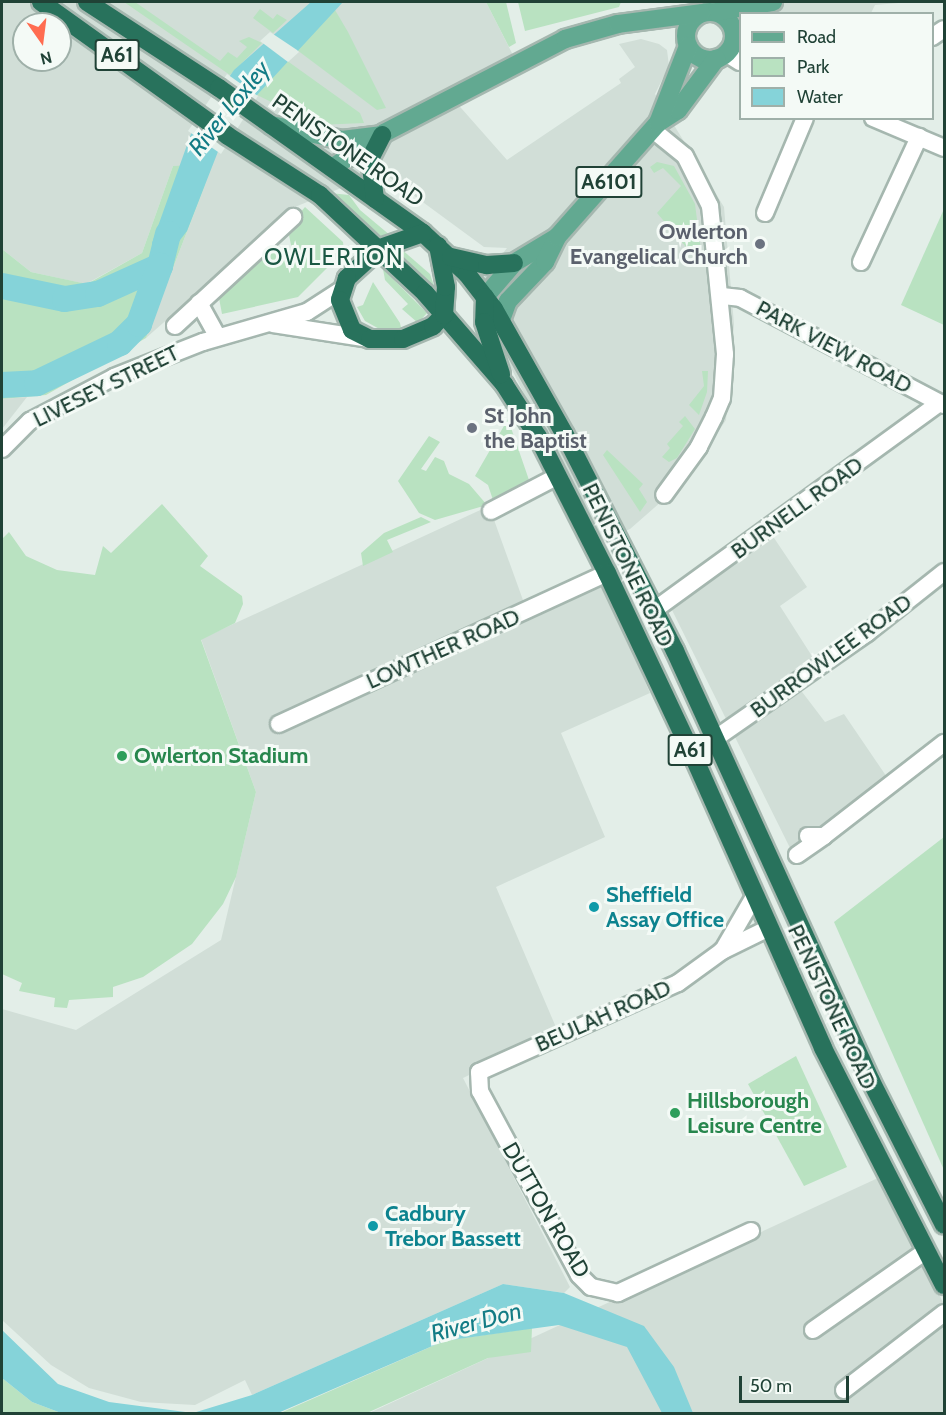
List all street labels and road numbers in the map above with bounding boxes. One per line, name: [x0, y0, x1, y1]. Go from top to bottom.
road number: A61: [94, 37, 140, 73]
street label: PENISTONE ROAD: [267, 88, 429, 212]
road number: A6101: [574, 164, 644, 200]
street label: PARK VIEW ROAD: [752, 295, 916, 399]
street label: LIVESEY STREET: [29, 339, 183, 433]
street label: BURNELL ROAD: [726, 451, 868, 565]
street label: PENISTONE ROAD: [577, 479, 679, 651]
street label: BURROWLEE ROAD: [745, 589, 917, 723]
street label: LOWTHER ROAD: [362, 603, 524, 695]
road number: A61: [668, 732, 712, 768]
street label: PENISTONE ROAD: [782, 920, 882, 1094]
street label: BEULAH ROAD: [531, 974, 675, 1058]
street label: DUTTON ROAD: [497, 1138, 595, 1282]

